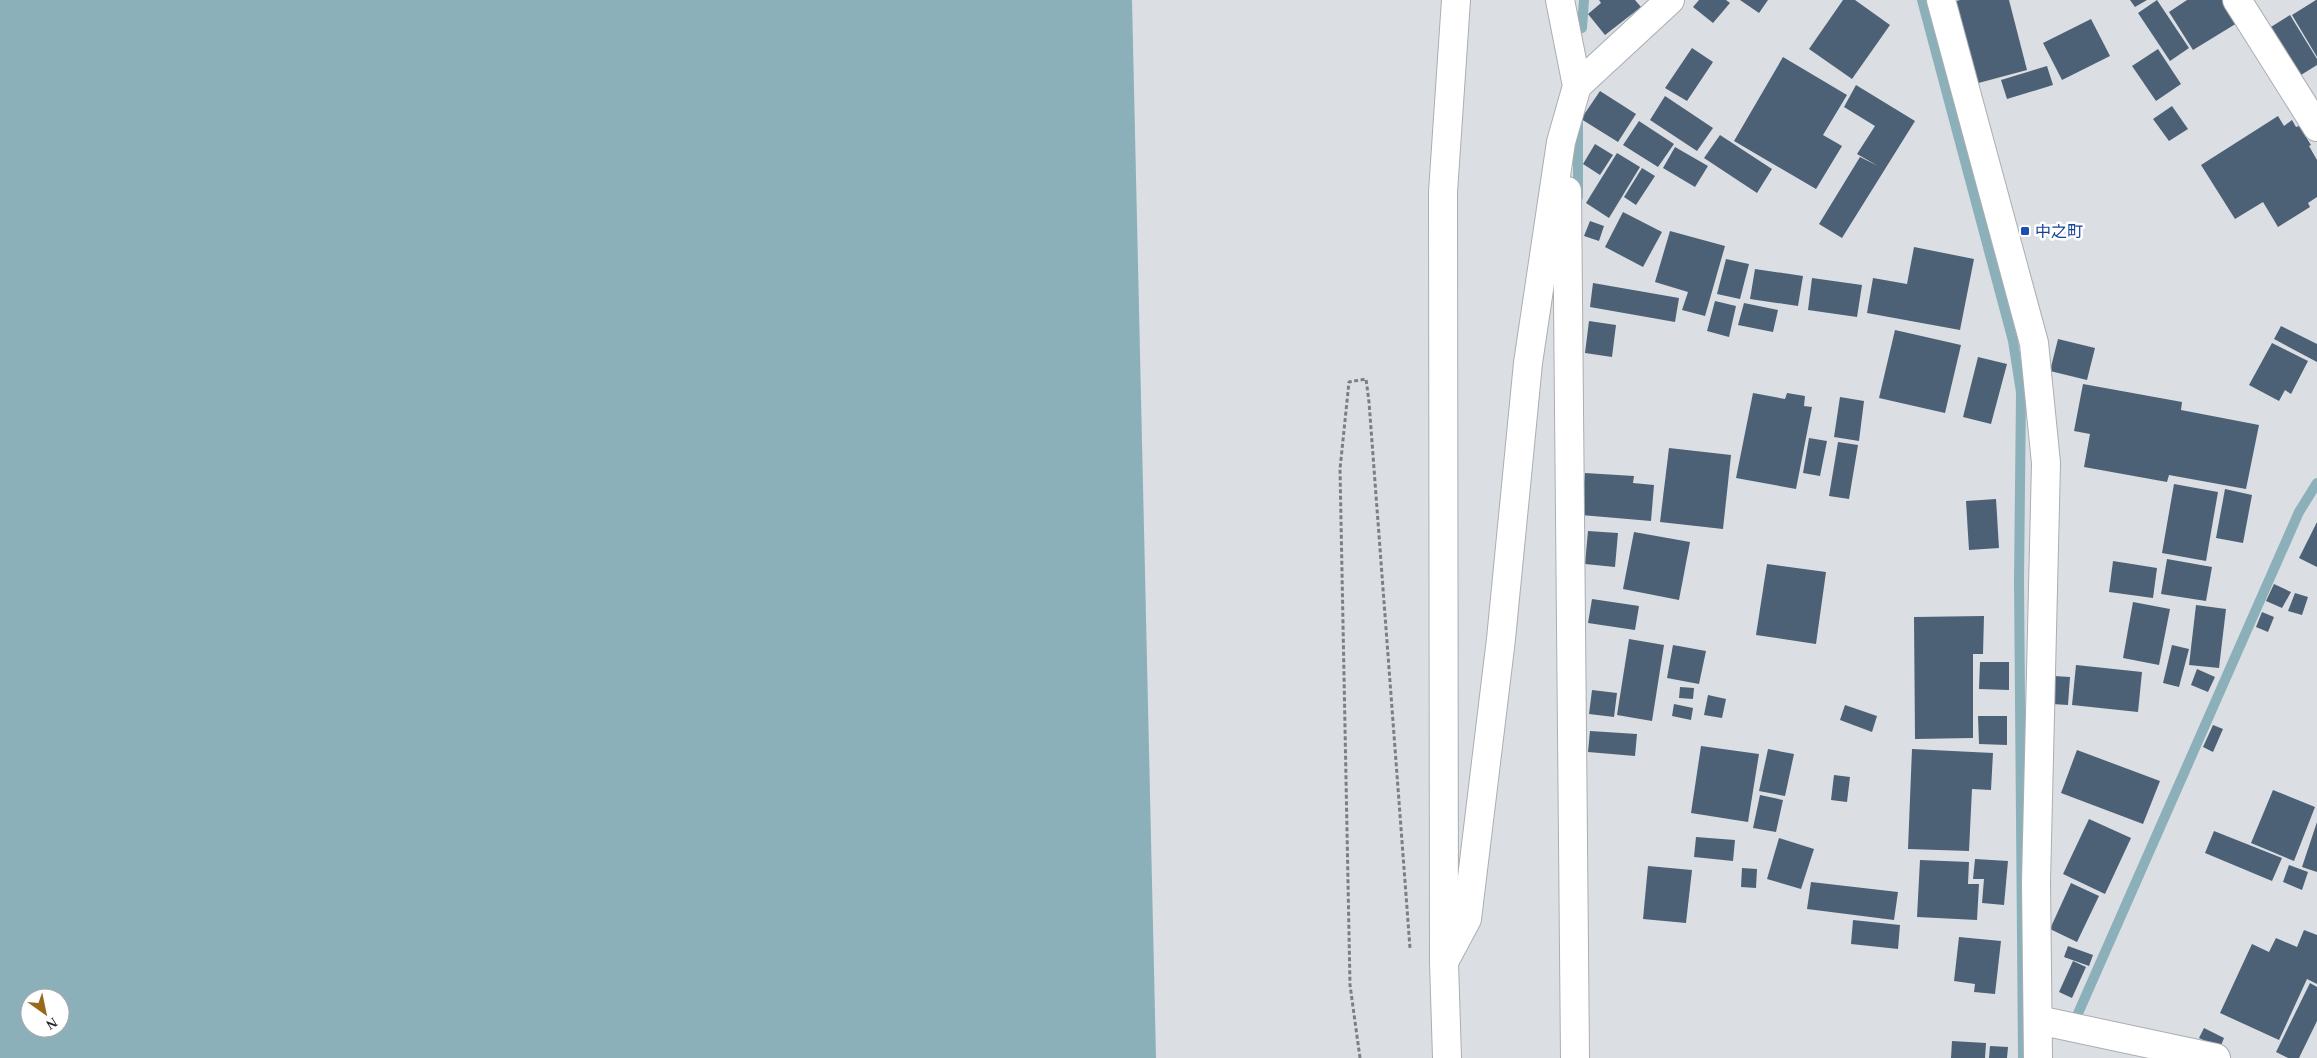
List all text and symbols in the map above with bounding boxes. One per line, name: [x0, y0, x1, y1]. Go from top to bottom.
place label: 中之町: [2035, 223, 2083, 240]
marker: 中之町: [2019, 225, 2031, 237]
north arrow: [20, 988, 70, 1038]
text: N: [43, 1014, 60, 1033]

